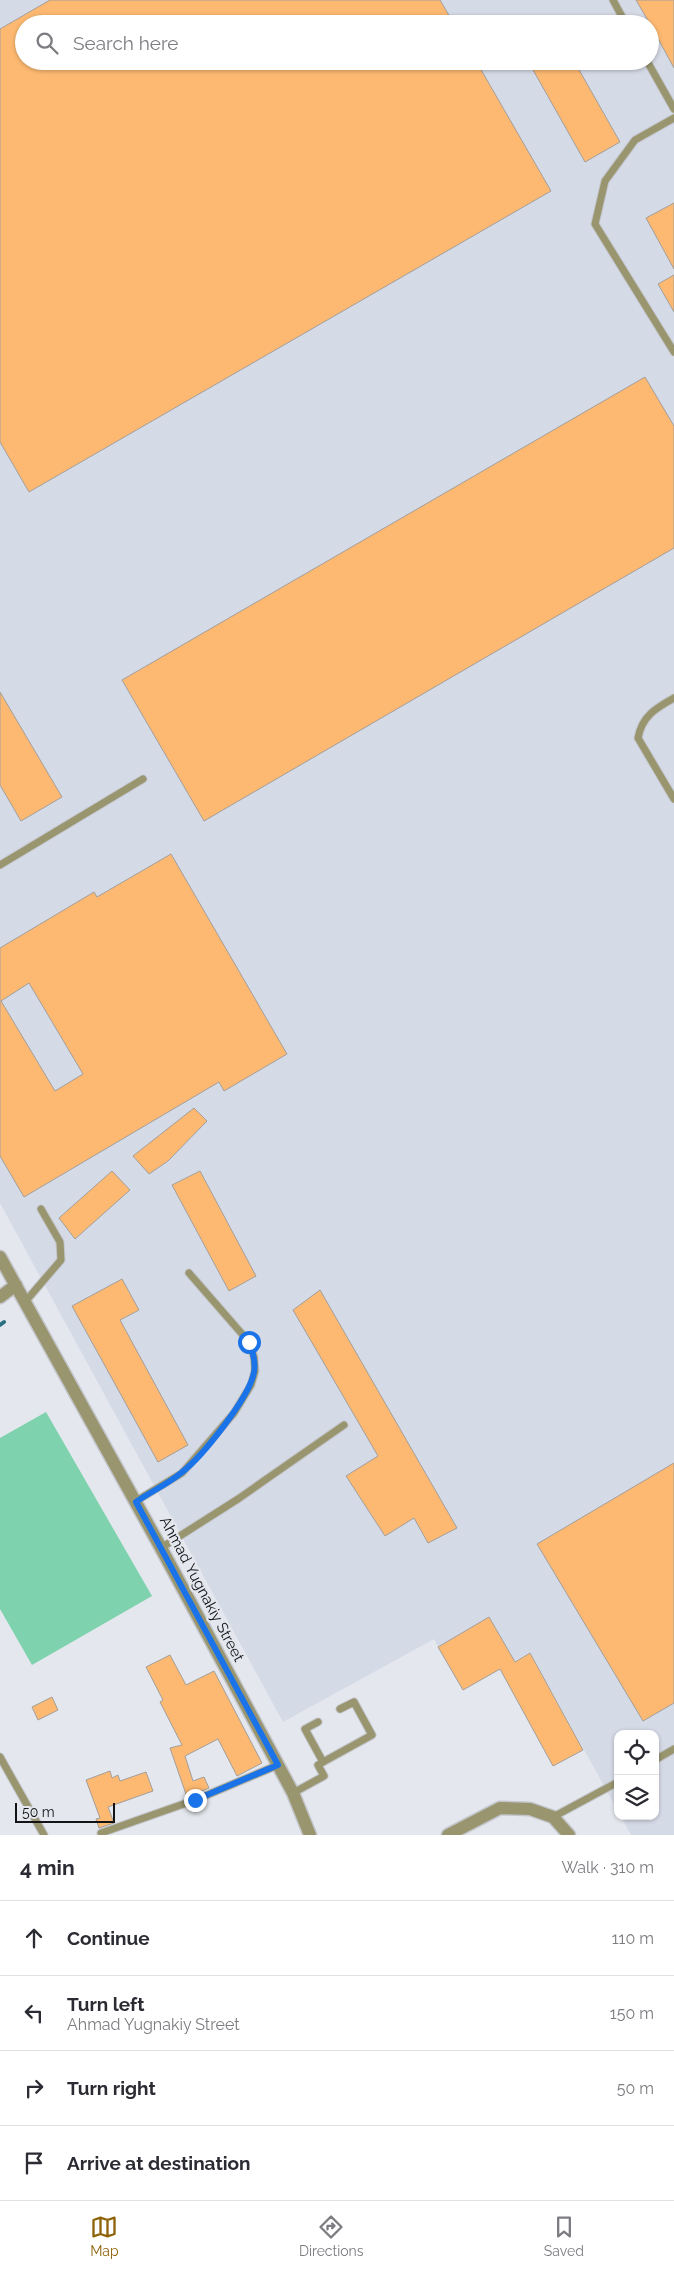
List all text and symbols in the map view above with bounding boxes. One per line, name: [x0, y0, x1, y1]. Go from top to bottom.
search box: [15, 15, 659, 70]
icon: search: [33, 29, 61, 57]
text: Search here: [73, 32, 179, 54]
route start: [238, 1331, 261, 1354]
street label: Ahmad Yugnakiy Street: [156, 1513, 248, 1665]
map controls: [614, 1730, 659, 1820]
button: locate: [614, 1730, 659, 1775]
button: layers: [614, 1775, 659, 1820]
route end: [184, 1789, 207, 1812]
scale bar: [15, 1800, 115, 1823]
text: 50 m: [22, 1804, 55, 1820]
text: 4 min: [20, 1855, 75, 1880]
text: Walk · 310 m: [561, 1858, 654, 1877]
icon: ahead: [20, 1924, 48, 1952]
text: Continue: [67, 1927, 150, 1949]
text: 110 m: [612, 1929, 654, 1948]
text: Turn left: [67, 1993, 144, 2015]
icon: left: [20, 1999, 48, 2027]
text: 150 m: [610, 2004, 654, 2023]
text: Ahmad Yugnakiy Street: [67, 2015, 240, 2034]
icon: right: [20, 2074, 48, 2102]
text: Turn right: [67, 2077, 156, 2099]
text: 50 m: [617, 2079, 654, 2098]
icon: arrive: [20, 2149, 48, 2177]
text: Arrive at destination: [67, 2152, 251, 2174]
tab: Map: [90, 2213, 119, 2259]
tab: Directions: [299, 2213, 364, 2259]
tab: Saved: [544, 2213, 584, 2259]

